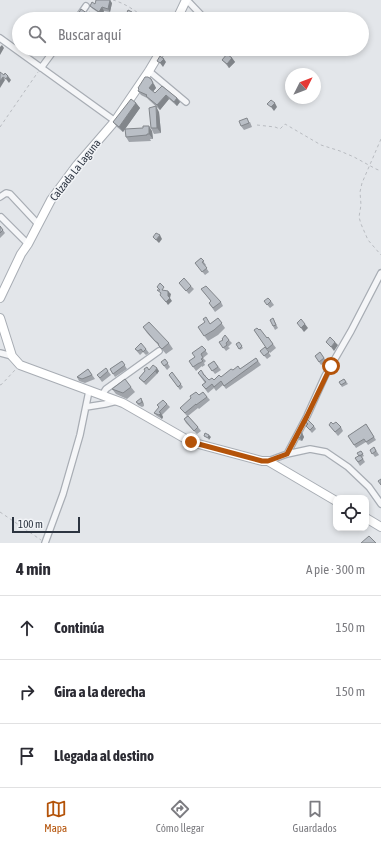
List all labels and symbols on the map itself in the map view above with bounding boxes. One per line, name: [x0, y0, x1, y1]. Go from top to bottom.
north arrow: [285, 68, 321, 104]
street label: Calzada La Laguna: [47, 137, 103, 203]
route start: [322, 357, 340, 375]
route end: [182, 433, 200, 451]
scale bar: [12, 515, 80, 534]

